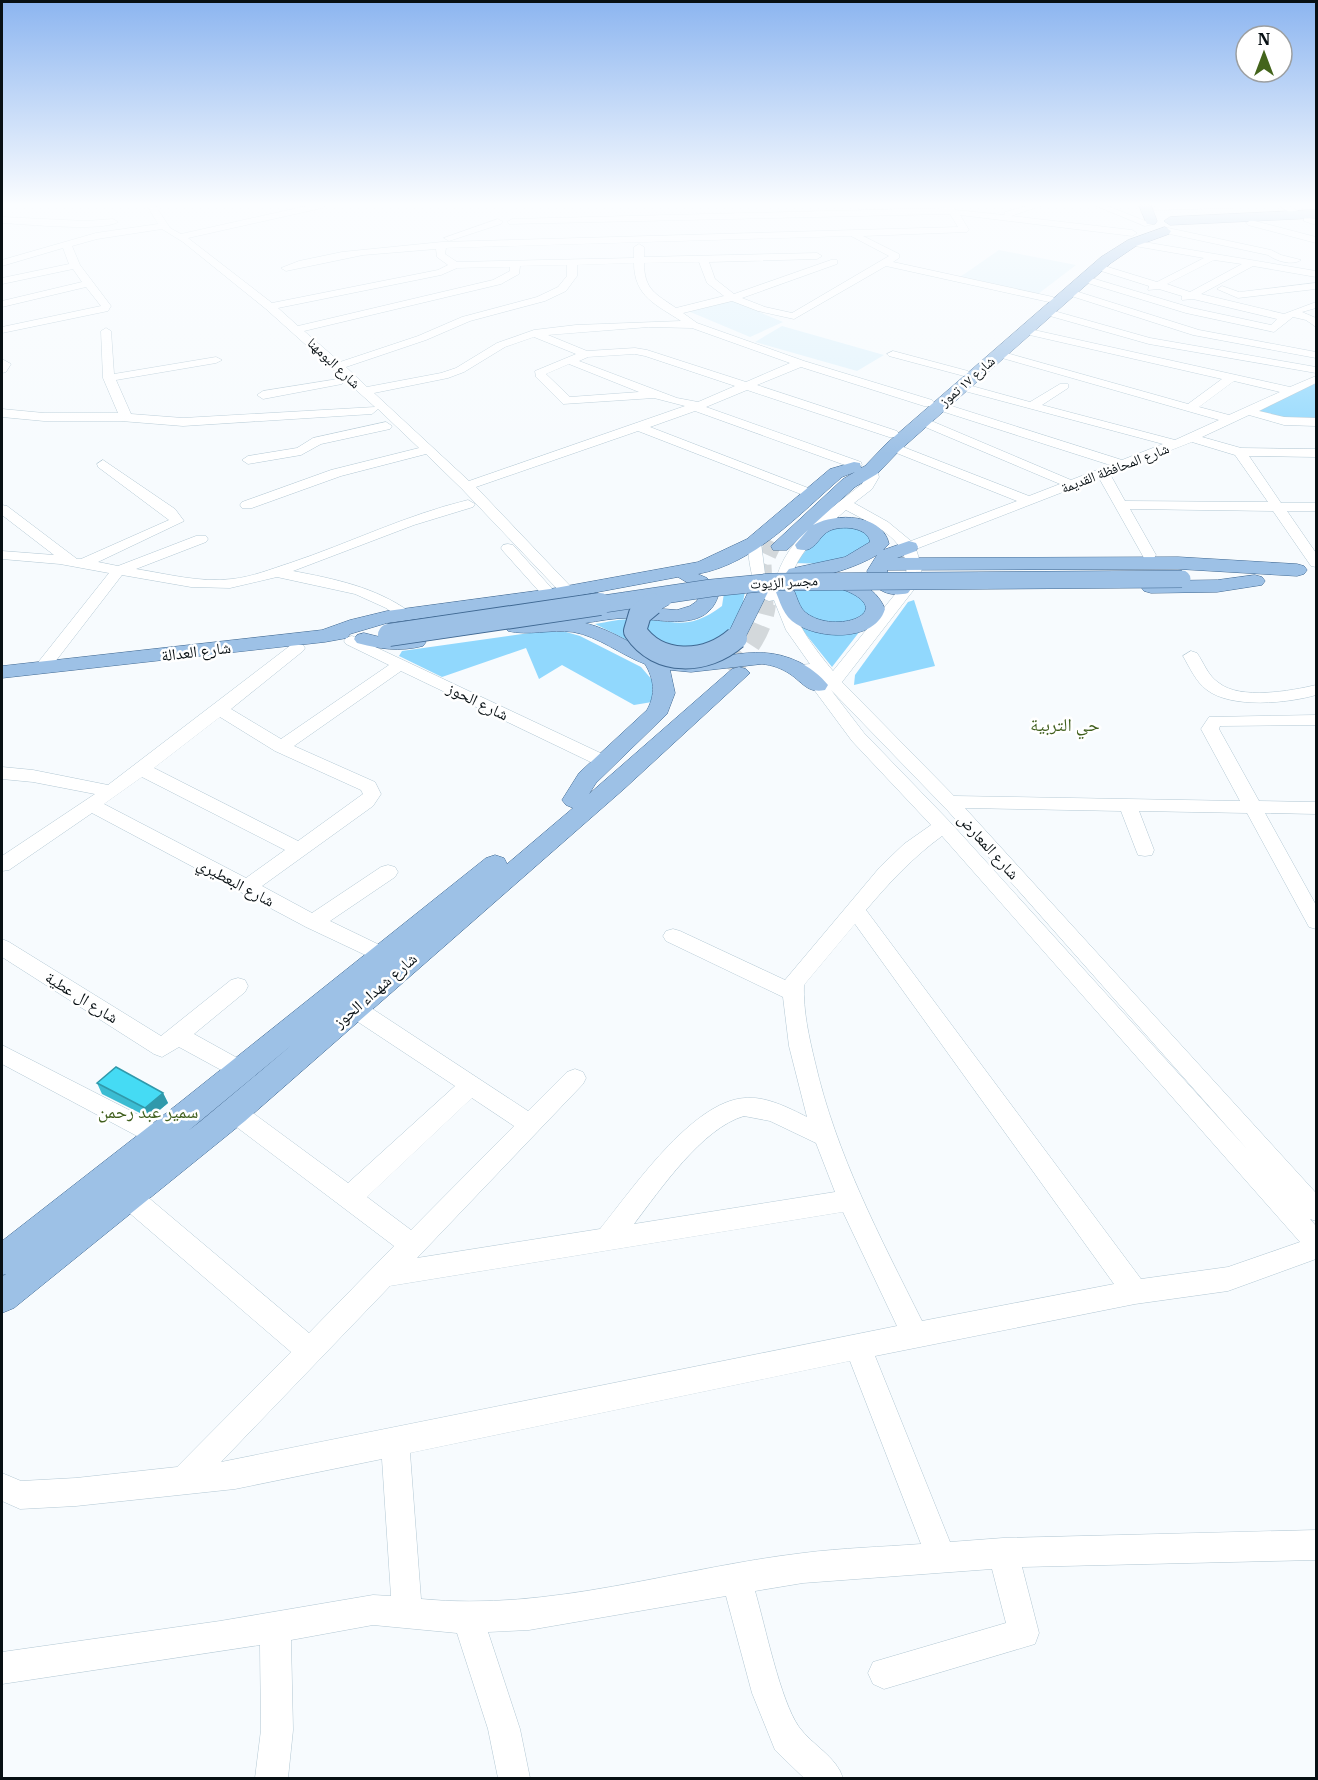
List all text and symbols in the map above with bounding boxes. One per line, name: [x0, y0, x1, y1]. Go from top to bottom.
north arrow: [1234, 24, 1294, 84]
text: N: [1258, 29, 1270, 49]
street label: شارع البومهنا: [303, 334, 364, 393]
street label: شارع ١٧ تموز: [935, 352, 999, 412]
street label: شارع المحافظة القديمة: [1058, 439, 1172, 498]
street label: مجسر الزيوت: [750, 571, 818, 593]
street label: شارع العدالة: [160, 637, 232, 666]
street label: شارع الحوز: [443, 677, 512, 725]
district label: حي التربية: [1030, 713, 1100, 740]
street label: شارع المعارض: [953, 809, 1024, 884]
street label: شارع البعطيري: [192, 853, 278, 913]
street label: شارع شهداء الحوز: [328, 948, 422, 1033]
street label: شارع ال عطية: [41, 967, 122, 1028]
district label: سمير عبد رحمن: [98, 1100, 198, 1123]

